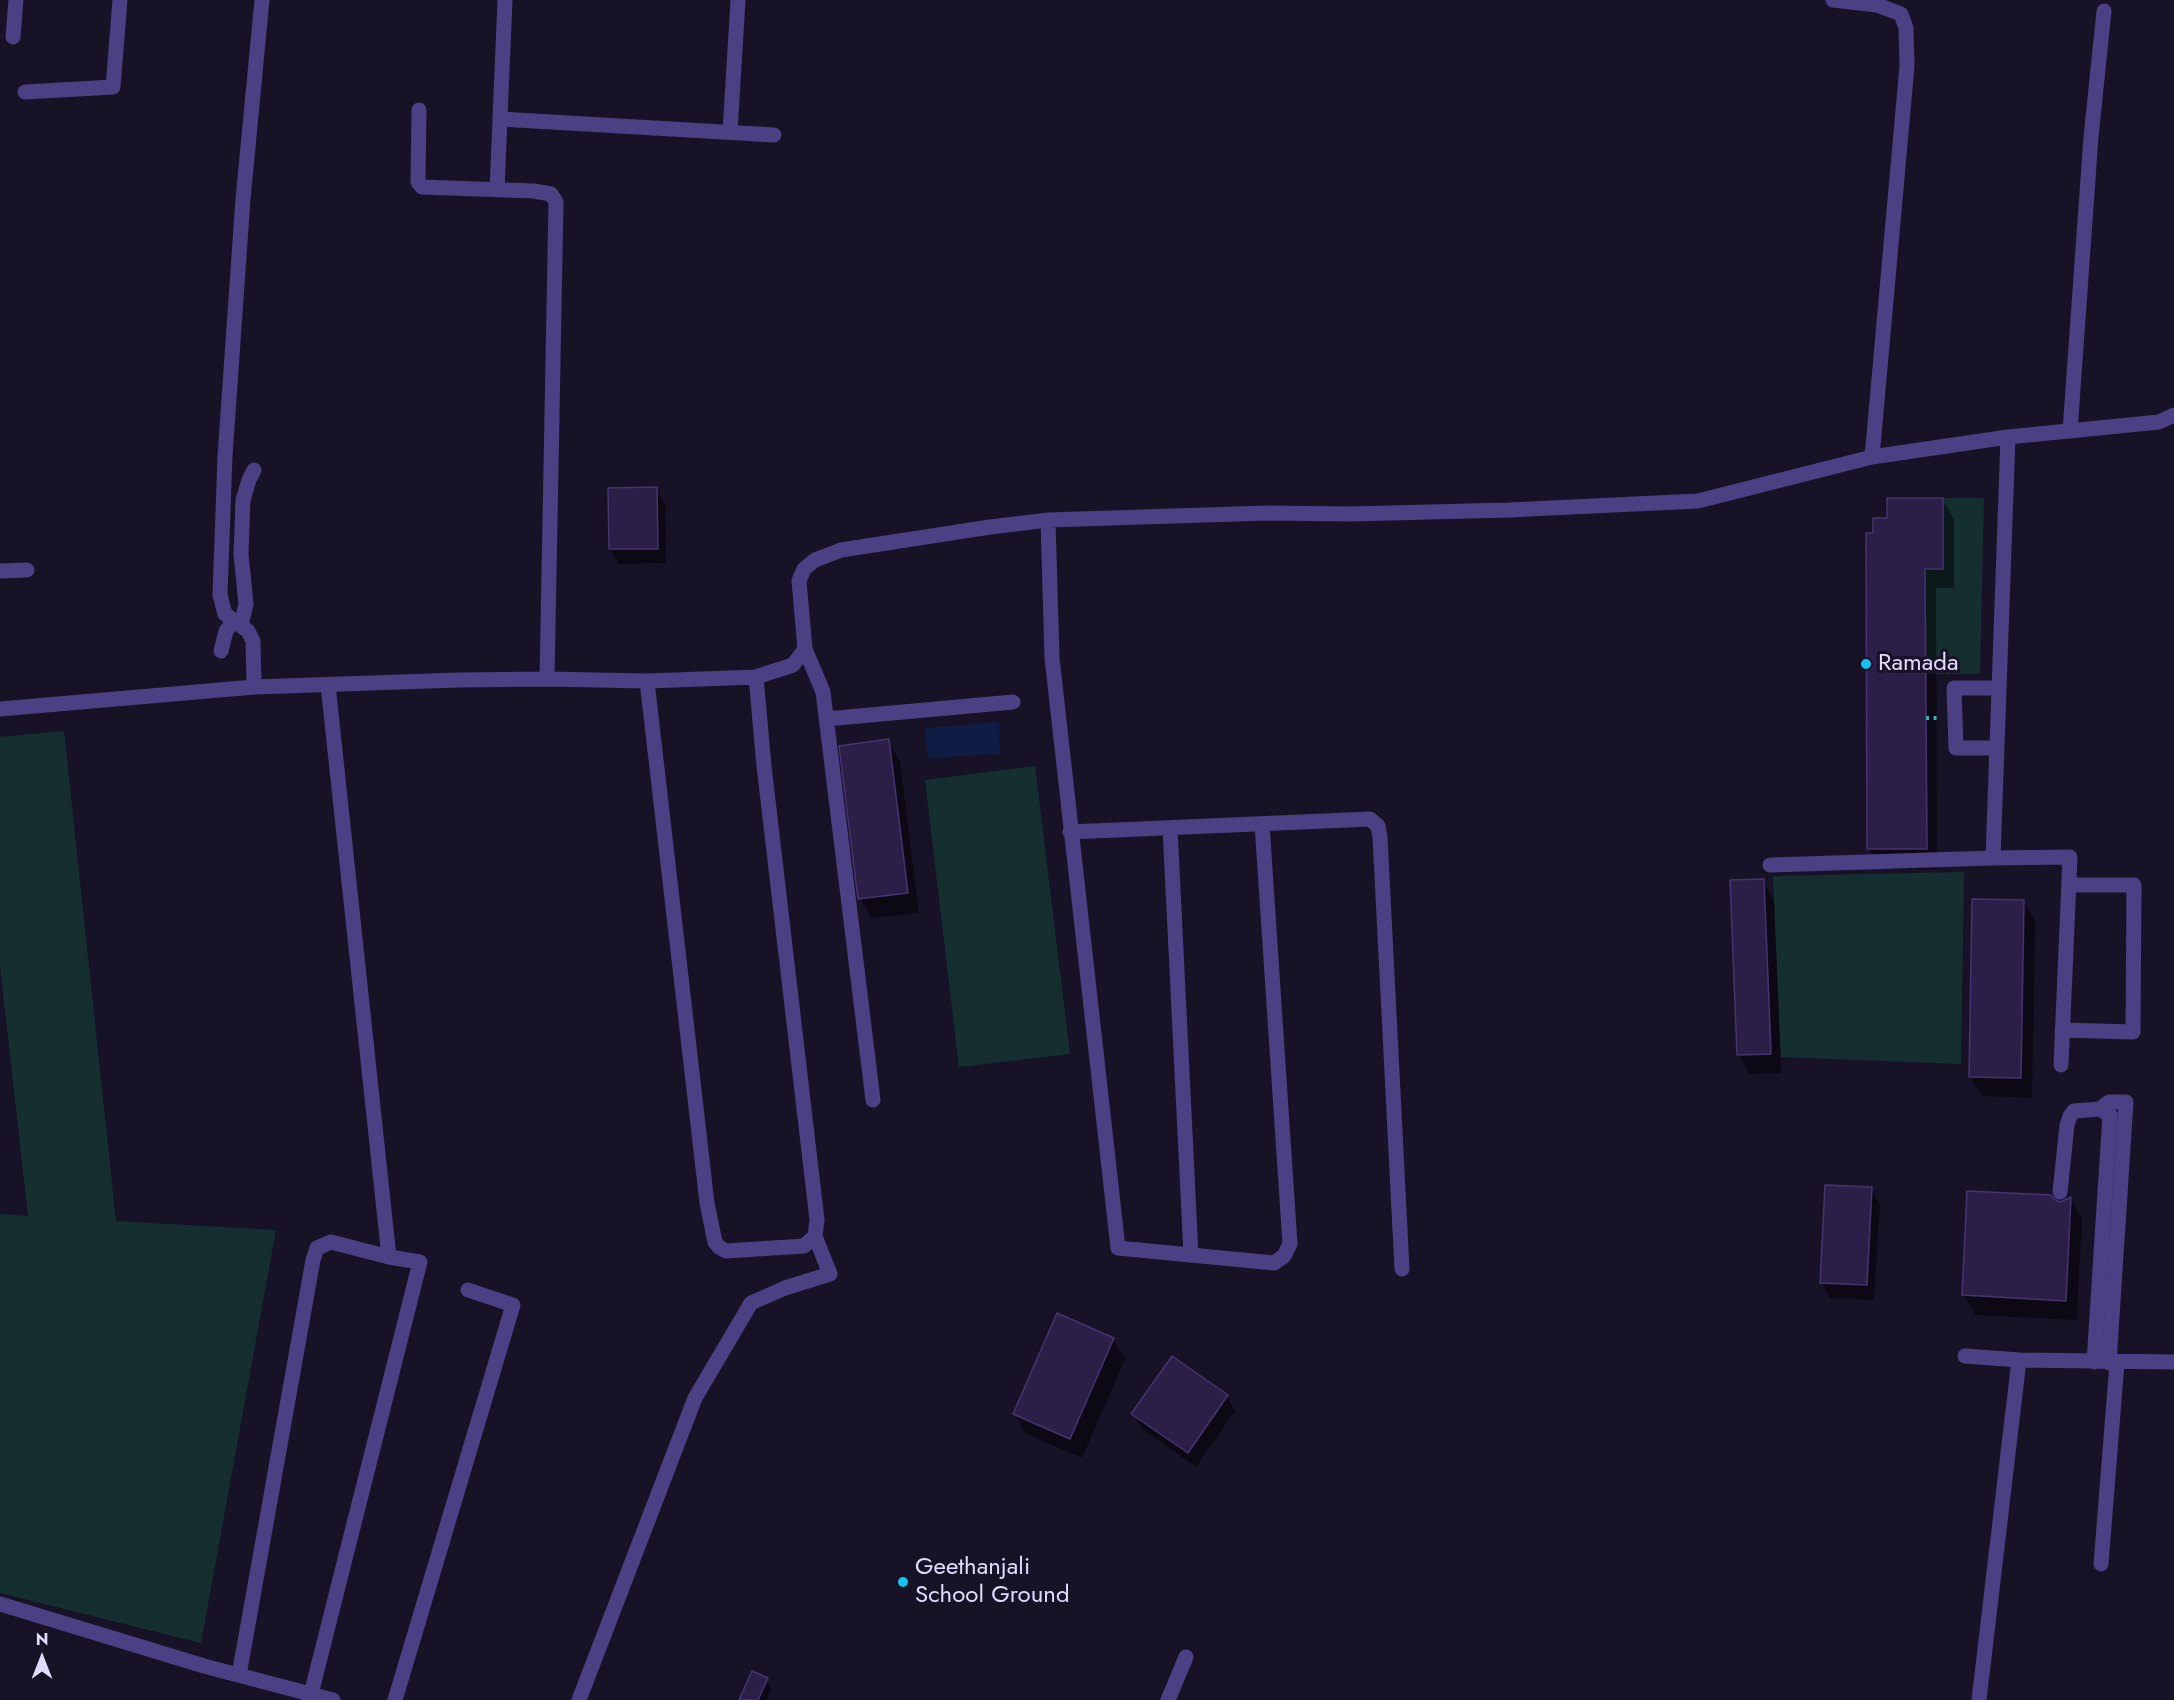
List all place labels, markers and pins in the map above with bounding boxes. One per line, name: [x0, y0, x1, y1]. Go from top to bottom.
place label: Ramada: [1878, 650, 1958, 678]
marker: Ramada: [1859, 657, 1873, 671]
place label: Geethanjali School Ground: [915, 1554, 1070, 1610]
marker: Geethanjali School Ground: [896, 1575, 910, 1589]

